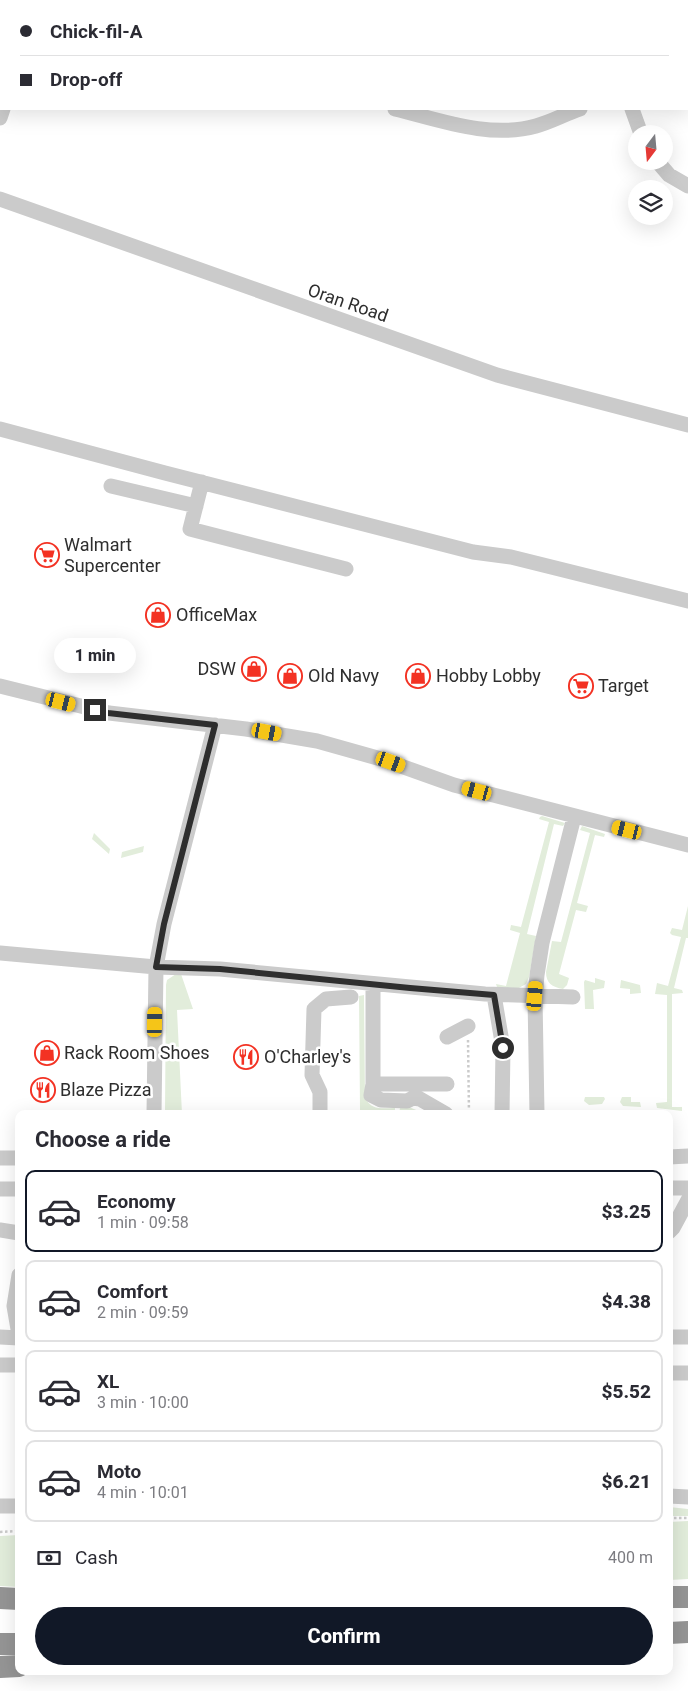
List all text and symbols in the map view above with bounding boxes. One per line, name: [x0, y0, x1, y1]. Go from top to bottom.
text: Chick-fil-A: [50, 20, 143, 43]
text: Drop-off: [50, 68, 122, 91]
north arrow: [628, 125, 672, 170]
map controls: [628, 125, 673, 225]
button: layers: [628, 180, 673, 225]
street label: Oran Road: [305, 279, 391, 326]
place label: Walmart Supercenter: [64, 534, 161, 576]
supermarket icon: Walmart Supercenter: [34, 542, 60, 568]
shop icon: OfficeMax: [145, 602, 171, 628]
place label: OfficeMax: [176, 604, 257, 625]
callout: 1 min: [54, 638, 136, 672]
text: 1 min: [75, 646, 115, 665]
shop icon: DSW: [241, 656, 267, 682]
place label: DSW: [198, 658, 236, 679]
shop icon: Old Navy: [277, 663, 303, 689]
shop icon: Hobby Lobby: [405, 663, 431, 689]
place label: Old Navy: [308, 665, 380, 686]
place label: Hobby Lobby: [436, 665, 541, 686]
supermarket icon: Target: [568, 673, 594, 699]
place label: Target: [598, 675, 649, 696]
car: [44, 691, 77, 713]
route end: [84, 699, 106, 721]
car: [250, 722, 283, 742]
car: [374, 750, 407, 774]
car: [460, 780, 493, 802]
car: [610, 819, 643, 841]
car: [526, 980, 543, 1012]
car: [147, 1007, 162, 1037]
route start: [492, 1037, 514, 1059]
shop icon: Rack Room Shoes: [34, 1040, 60, 1066]
place label: Rack Room Shoes: [64, 1042, 209, 1063]
restaurant icon: O'Charley's: [233, 1044, 259, 1070]
place label: O'Charley's: [264, 1046, 351, 1067]
restaurant icon: Blaze Pizza: [30, 1077, 56, 1103]
place label: Blaze Pizza: [60, 1079, 152, 1100]
text: Choose a ride: [35, 1127, 171, 1152]
icon: car: [37, 1189, 82, 1234]
text: Economy: [97, 1190, 176, 1213]
text: $3.25: [602, 1200, 651, 1223]
text: 1 min · 09:58: [97, 1213, 189, 1232]
icon: car: [37, 1279, 82, 1324]
text: Comfort: [97, 1280, 168, 1303]
text: $4.38: [602, 1290, 651, 1313]
text: 2 min · 09:59: [97, 1303, 189, 1322]
icon: car: [37, 1369, 82, 1414]
text: XL: [97, 1370, 119, 1393]
text: $5.52: [602, 1380, 651, 1403]
text: 3 min · 10:00: [97, 1393, 189, 1412]
icon: car: [37, 1459, 82, 1504]
text: Moto: [97, 1460, 141, 1483]
text: $6.21: [602, 1470, 651, 1493]
text: 4 min · 10:01: [97, 1483, 189, 1502]
icon: cash: [35, 1544, 63, 1572]
text: Cash: [75, 1546, 118, 1569]
text: 400 m: [608, 1548, 653, 1567]
button: Confirm: [35, 1607, 653, 1665]

